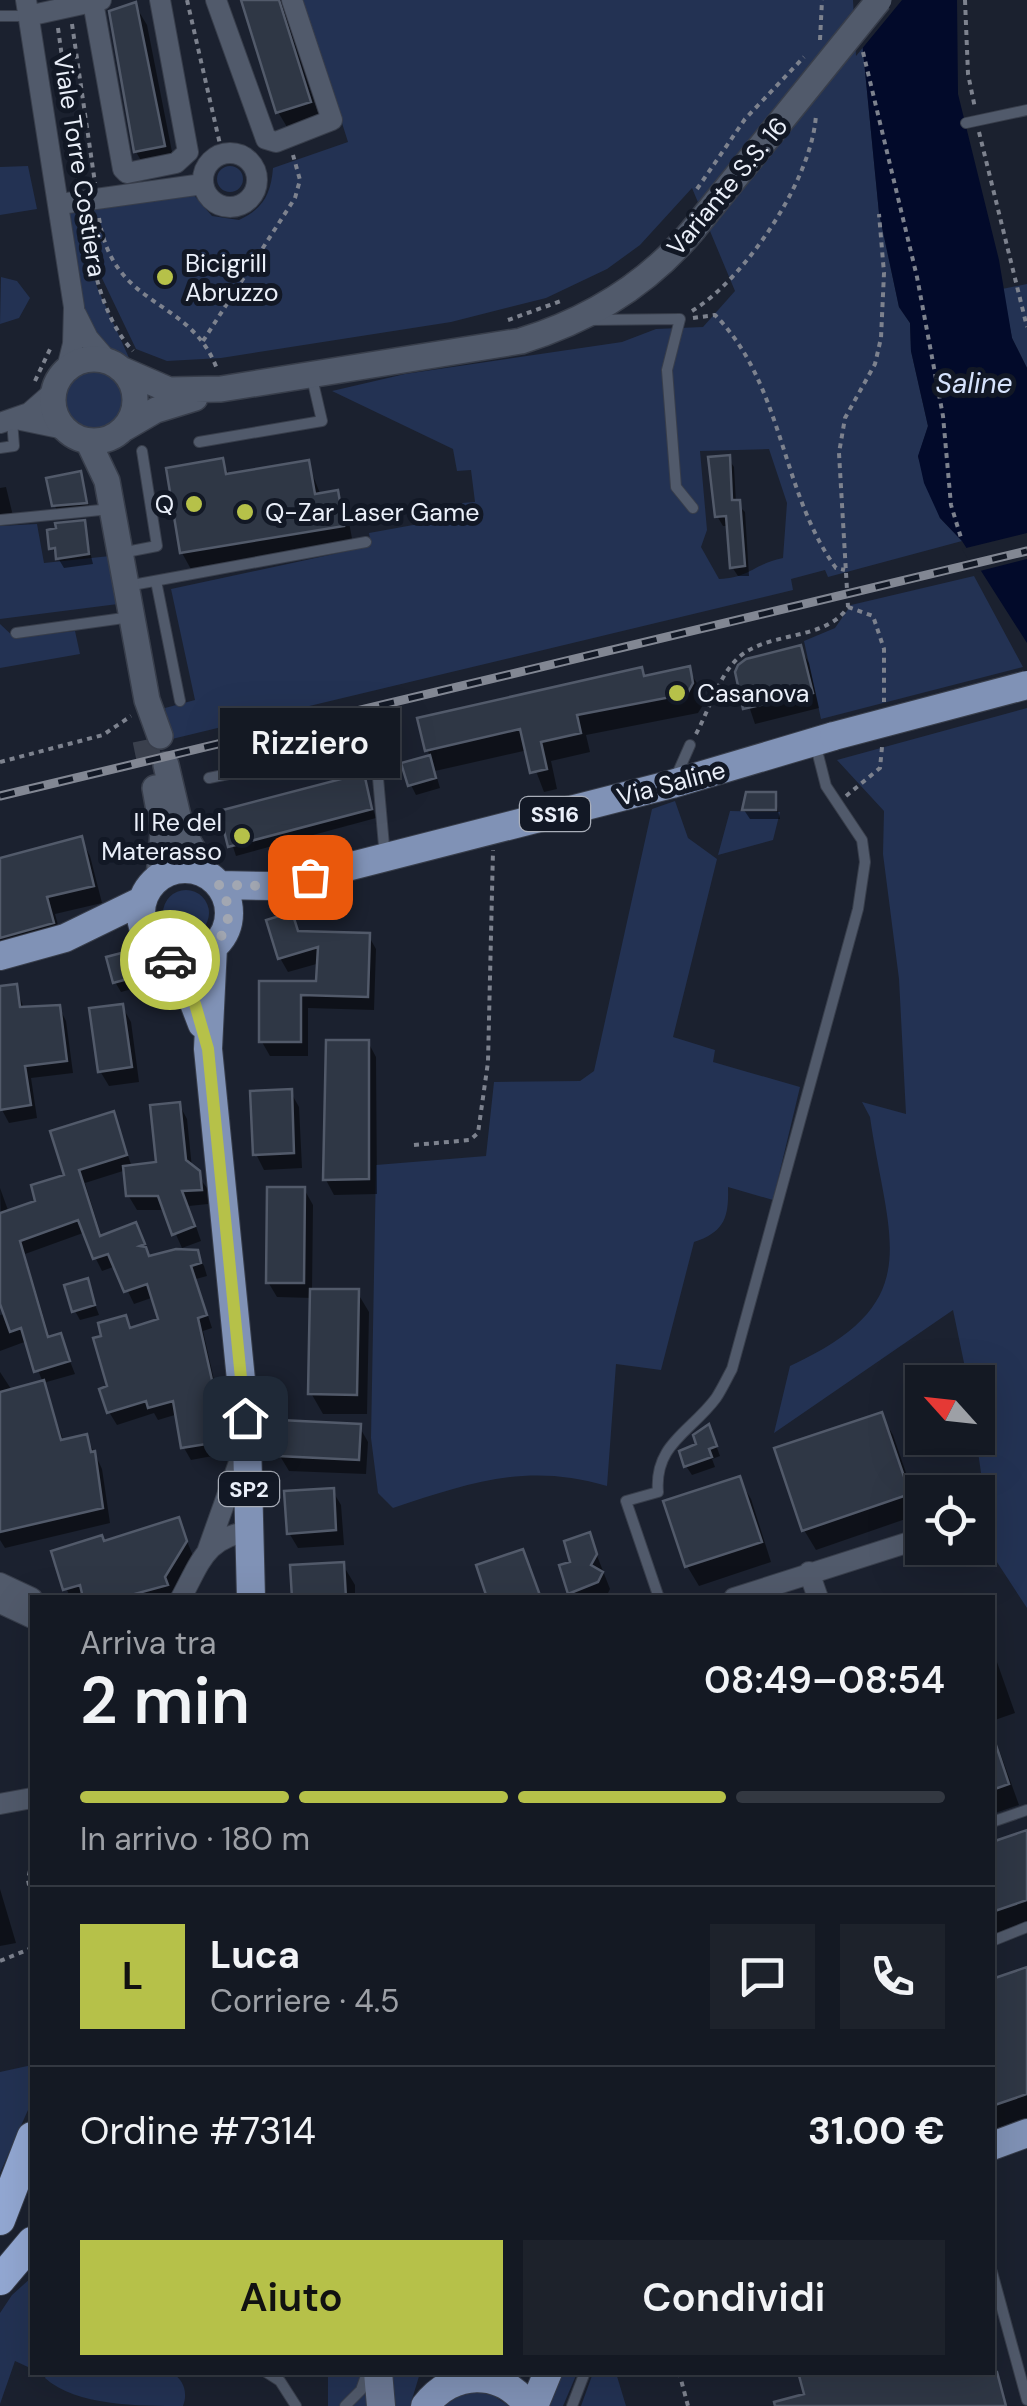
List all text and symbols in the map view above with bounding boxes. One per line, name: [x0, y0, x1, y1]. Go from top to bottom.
street label: Viale Torre Costiera: [46, 51, 113, 279]
street label: Variante S.S. 16: [660, 110, 795, 263]
place label: Bicigrill Abruzzo: [185, 247, 279, 309]
marker: Bicigrill Abruzzo: [154, 266, 176, 288]
water label: Saline: [936, 365, 1012, 402]
place label: Q: [155, 488, 174, 521]
marker: Q: [183, 493, 205, 515]
place label: Q-Zar Laser Game: [265, 496, 479, 529]
marker: Q-Zar Laser Game: [234, 501, 256, 523]
place label: Casanova: [697, 677, 809, 710]
marker: Casanova: [666, 682, 688, 704]
callout: Rizziero: [220, 707, 400, 777]
text: Rizziero: [251, 722, 369, 764]
street label: Via Saline: [613, 753, 729, 814]
road number: SS16: [520, 797, 590, 831]
place label: Il Re del Materasso: [101, 806, 222, 868]
marker: Il Re del Materasso: [231, 825, 253, 847]
pin: [268, 835, 353, 920]
icon: bag: [283, 850, 338, 905]
courier: [120, 910, 220, 1010]
icon: car: [143, 933, 198, 988]
north arrow: [905, 1365, 995, 1455]
map controls: [905, 1365, 995, 1565]
pin: [203, 1376, 288, 1461]
icon: home: [218, 1391, 273, 1446]
road number: SP2: [219, 1472, 279, 1506]
button: locate: [905, 1475, 995, 1565]
text: Arriva tra: [80, 1622, 216, 1664]
text: 08:49–08:54: [704, 1655, 945, 1705]
text: 2 min: [80, 1659, 250, 1743]
text: In arrivo · 180 m: [80, 1818, 310, 1860]
button: chat: [710, 1924, 815, 2029]
button: phone: [840, 1924, 945, 2029]
text: Luca: [210, 1930, 300, 1980]
text: L: [122, 1951, 143, 2001]
text: Corriere · 4.5: [210, 1980, 400, 2022]
text: Ordine #7314: [80, 2106, 316, 2156]
text: 31.00 €: [808, 2106, 945, 2156]
button: Aiuto: [80, 2240, 503, 2355]
button: Condividi: [523, 2240, 945, 2355]

